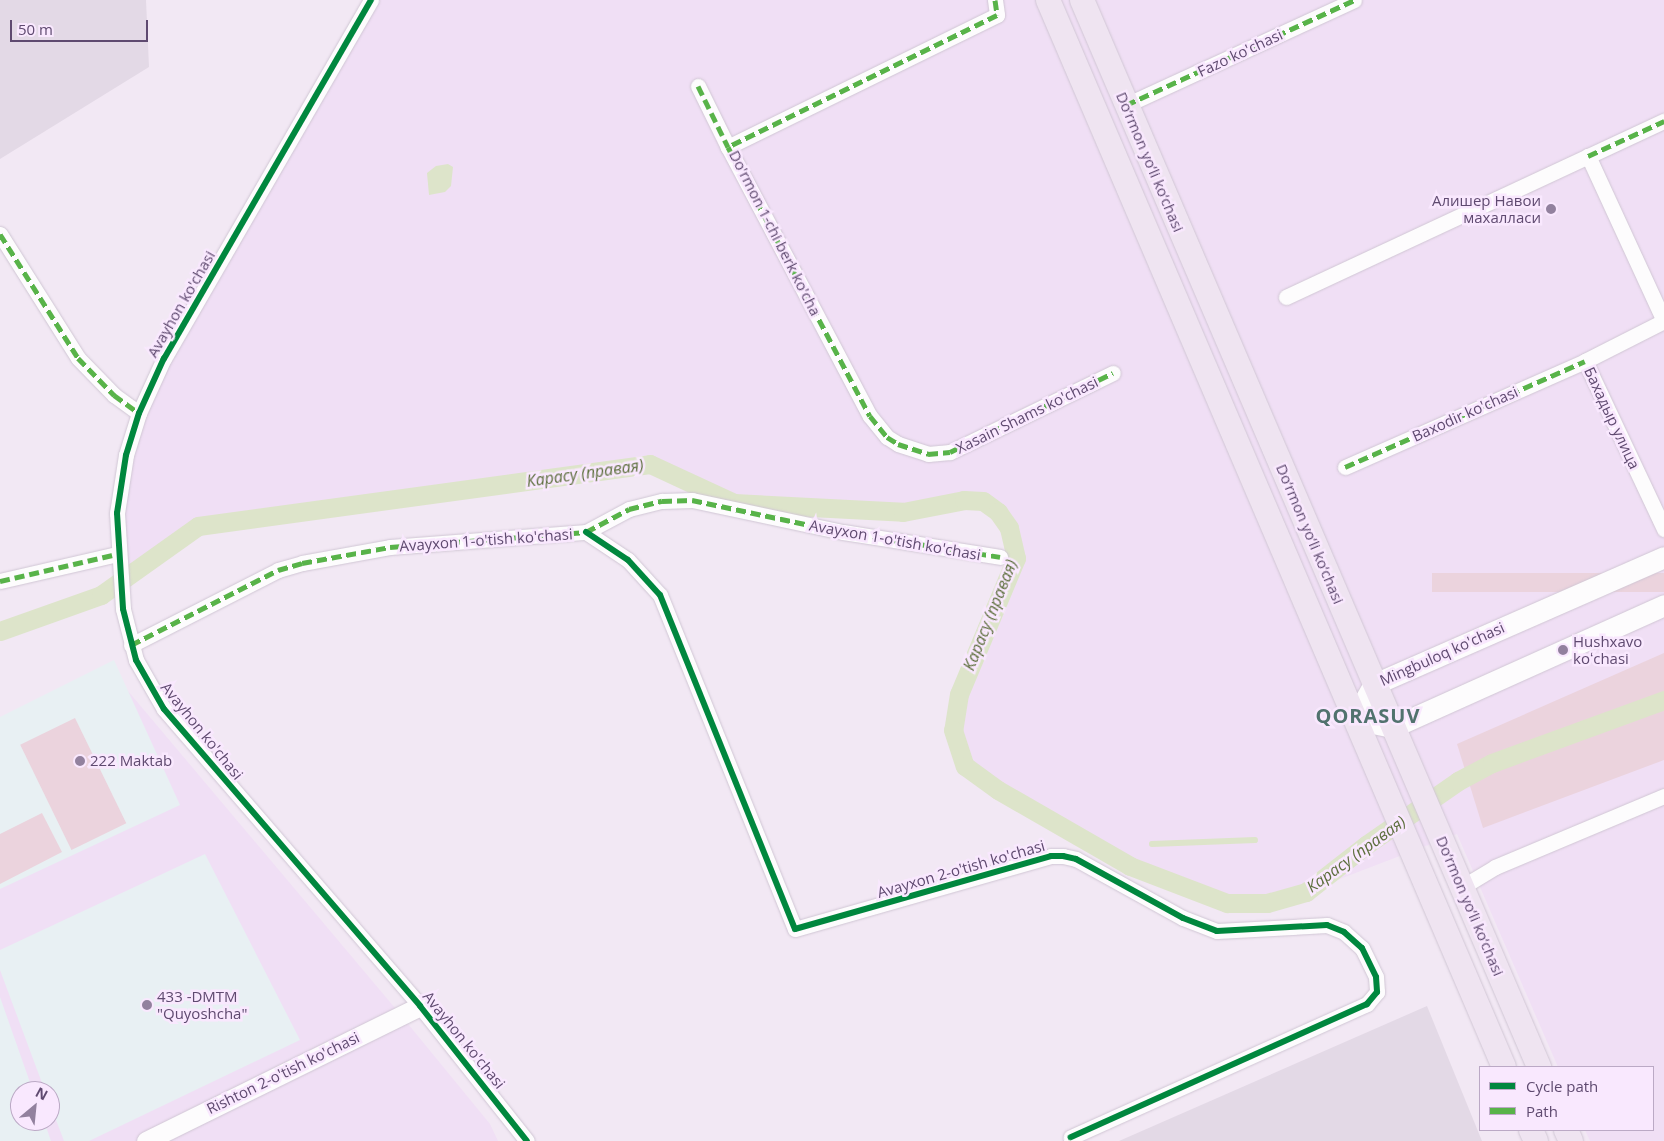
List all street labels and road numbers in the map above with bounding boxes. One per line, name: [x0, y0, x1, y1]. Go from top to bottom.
street label: Fazo ko'chasi: [1195, 25, 1285, 81]
street label: Do‘rmon yo‘li ko‘chasi: [1112, 89, 1188, 235]
street label: Do'rmon 1-chi berk ko'cha: [725, 147, 825, 319]
street label: Avayhon ko'chasi: [143, 248, 219, 360]
street label: Бахадыр улица: [1581, 364, 1643, 472]
street label: Xasain Shams ko'chasi: [953, 373, 1101, 457]
street label: Baxodir ko'chasi: [1409, 383, 1521, 445]
street label: Do‘rmon yo‘li ko‘chasi: [1272, 461, 1348, 607]
street label: Avayxon 1-o'tish ko'chasi: [808, 516, 982, 564]
street label: Avayxon 1-o'tish ko'chasi: [399, 525, 573, 555]
street label: Mingbuloq ko'chasi: [1377, 618, 1507, 690]
street label: Avayhon ko'chasi: [157, 679, 247, 783]
street label: Do‘rmon yo‘li ko‘chasi: [1432, 833, 1508, 979]
street label: Avayxon 2-o'tish ko'chasi: [875, 836, 1047, 902]
street label: Avayhon ko'chasi: [419, 988, 509, 1092]
street label: Rishton 2-o'tish ko'chasi: [204, 1028, 362, 1118]

